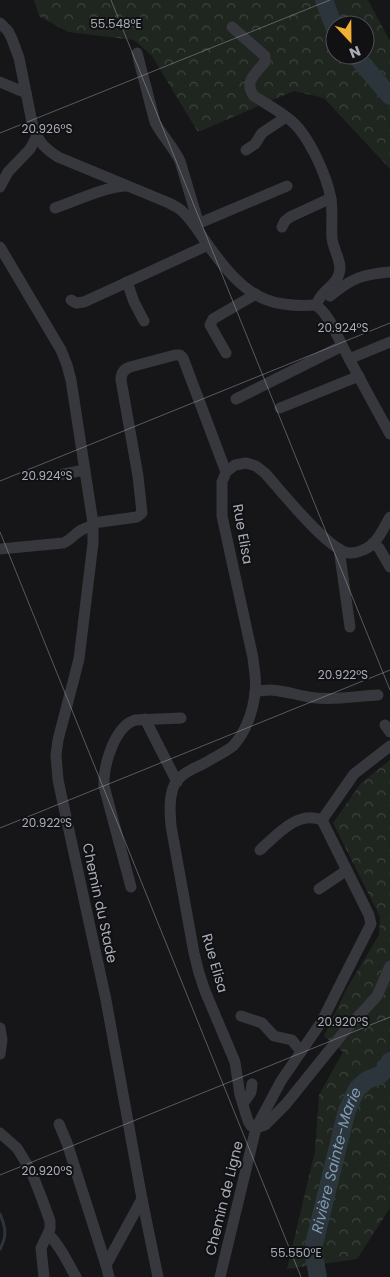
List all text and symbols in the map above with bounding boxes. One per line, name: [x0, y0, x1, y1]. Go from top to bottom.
text: 55.548°E: [90, 15, 142, 32]
north arrow: [325, 15, 375, 65]
text: N: [346, 41, 363, 63]
text: 20.926°S: [21, 120, 73, 137]
text: 20.924°S: [318, 319, 368, 336]
text: 20.924°S: [22, 467, 72, 484]
street label: Rue Elisa: [228, 502, 258, 566]
text: 20.922°S: [318, 666, 368, 683]
text: 20.922°S: [22, 814, 72, 831]
street label: Chemin du Stade: [78, 841, 123, 965]
street label: Rue Elisa: [197, 931, 233, 995]
text: 20.920°S: [318, 1013, 368, 1030]
water label: Rivière Sainte-Marie: [306, 1084, 366, 1235]
street label: Chemin de Ligne: [200, 1138, 248, 1257]
text: 20.920°S: [22, 1162, 72, 1179]
text: 55.550°E: [270, 1244, 322, 1261]

